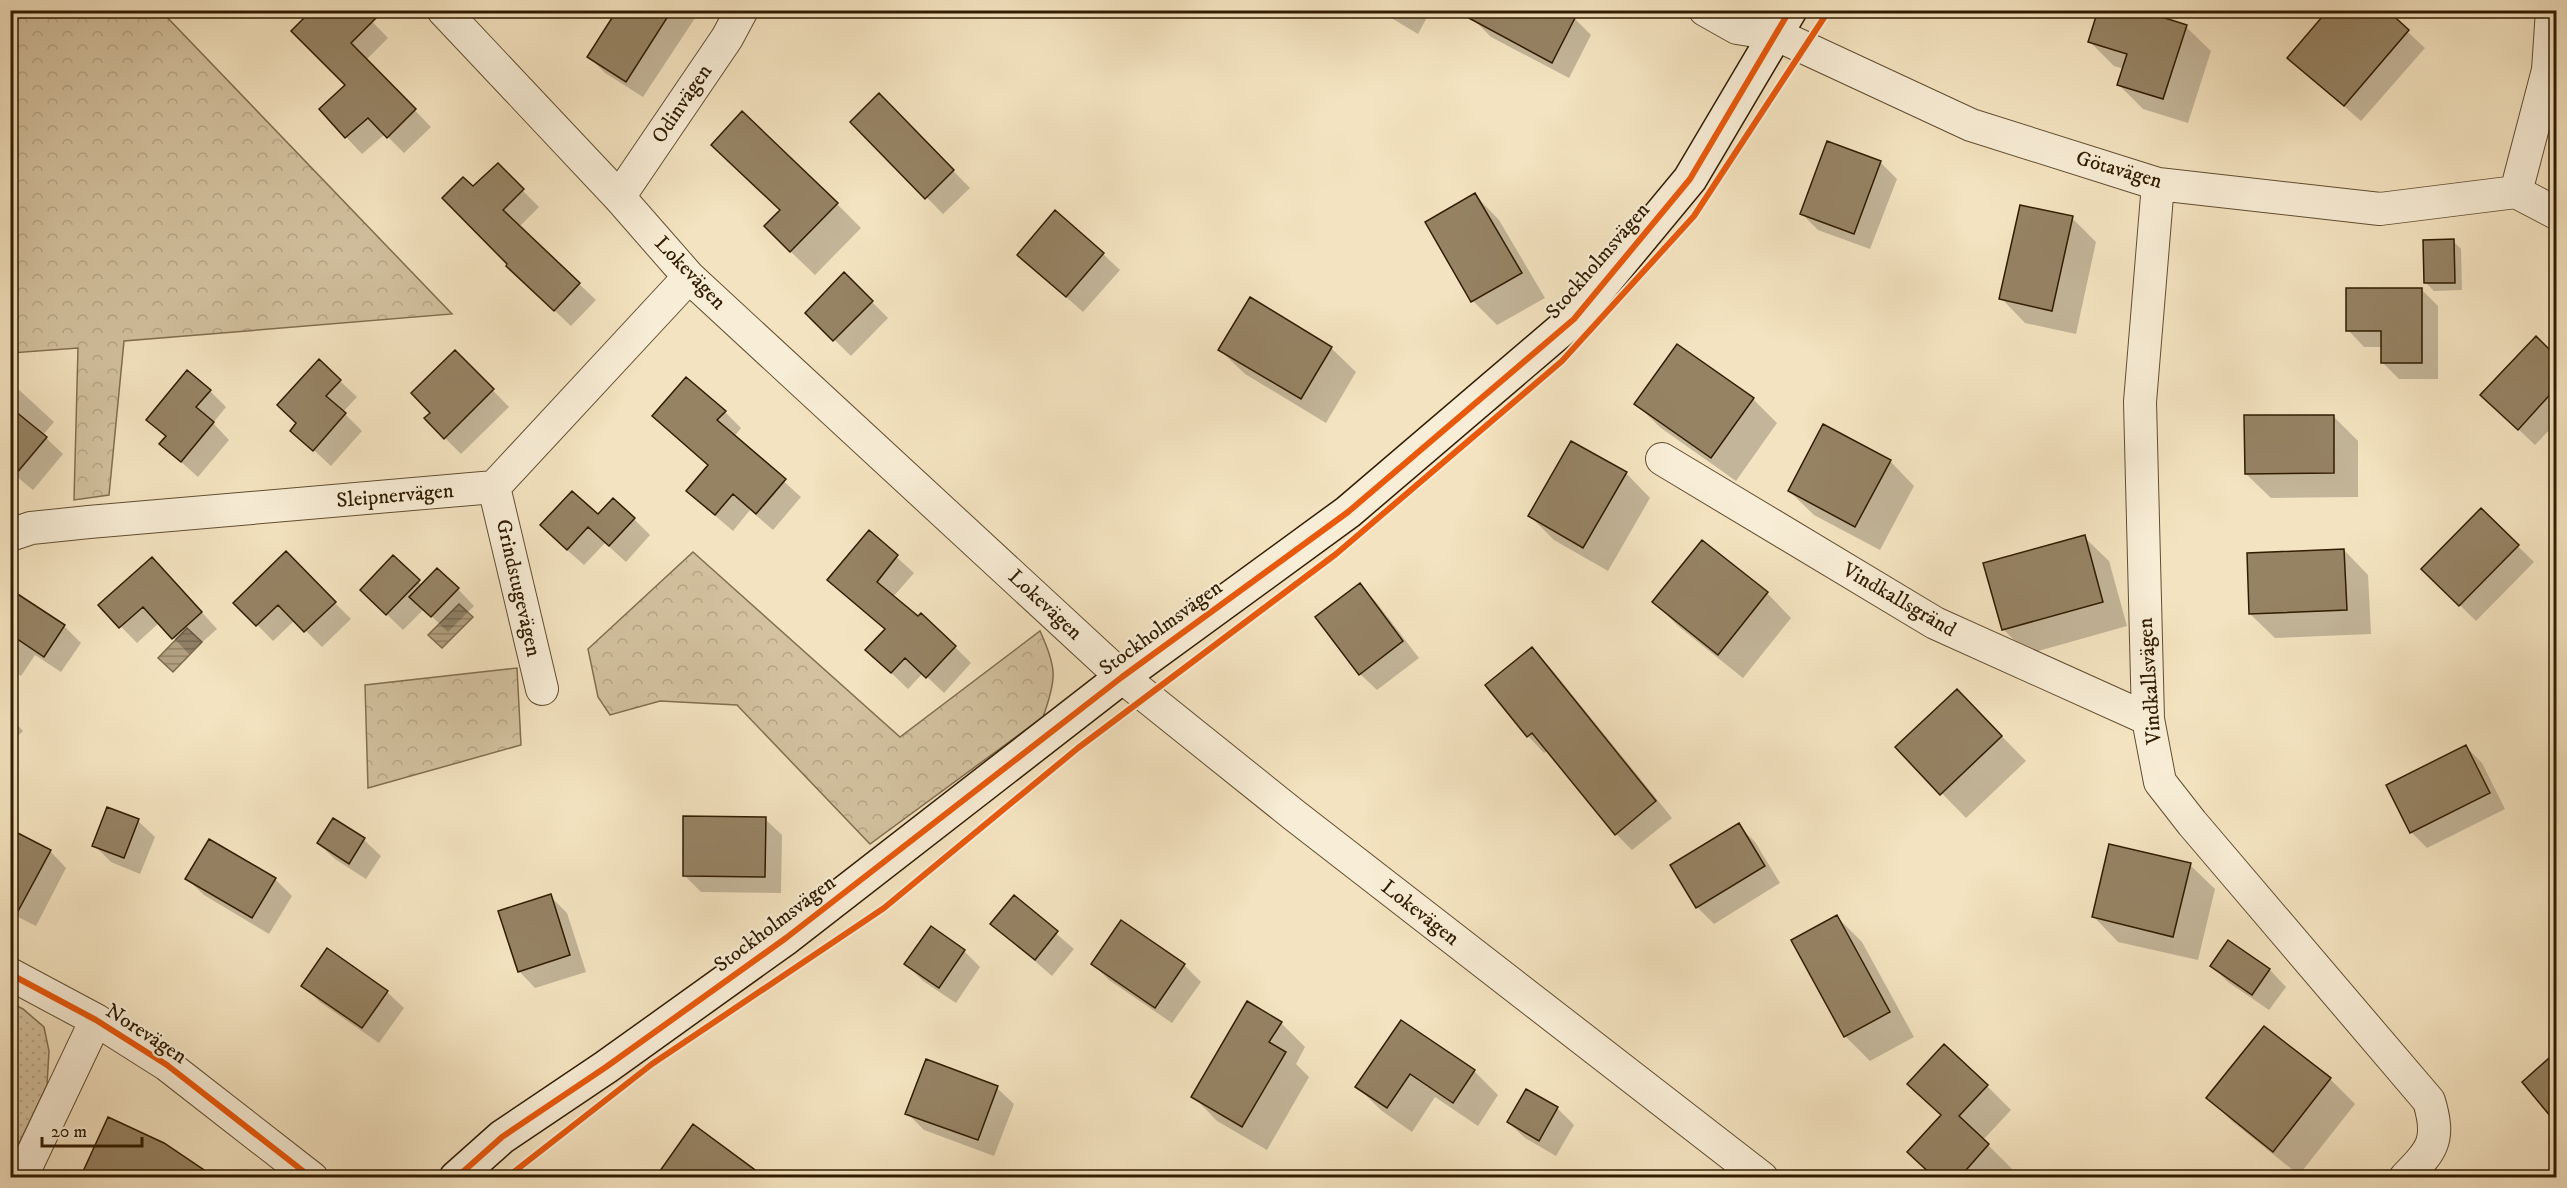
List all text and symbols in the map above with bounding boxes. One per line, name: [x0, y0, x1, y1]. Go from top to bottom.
street label: Odinvägen: [646, 60, 718, 148]
street label: Götavägen: [2073, 145, 2165, 195]
street label: Stockholmsvägen: [1540, 197, 1656, 324]
street label: Lokevägen: [649, 231, 731, 315]
street label: Sleipnervägen: [335, 478, 455, 514]
street label: Grindstugevägen: [490, 517, 546, 659]
street label: Vindkallsgränd: [1837, 556, 1961, 643]
street label: Lokevägen: [1002, 564, 1088, 646]
street label: Stockholmsvägen: [1094, 575, 1228, 681]
street label: Vindkallsvägen: [2133, 617, 2167, 746]
street label: Stockholmsvägen: [709, 870, 841, 978]
street label: Lokevägen: [1376, 874, 1464, 952]
street label: Norevägen: [101, 998, 191, 1070]
scale bar: [42, 1110, 142, 1148]
text: 20 m: [51, 1121, 87, 1143]

